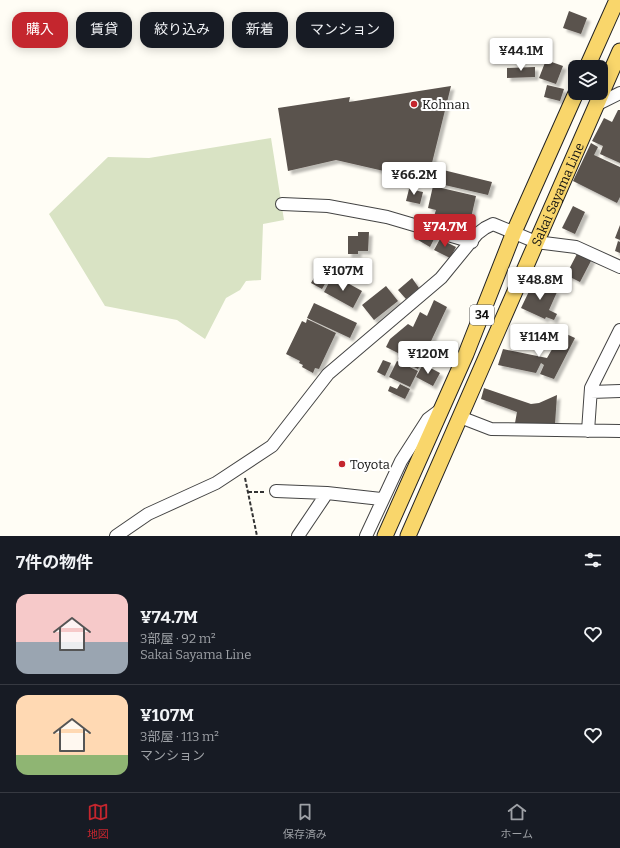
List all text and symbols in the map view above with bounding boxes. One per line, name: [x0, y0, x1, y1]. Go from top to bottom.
chip: 購入: [12, 12, 68, 48]
chip: 賃貸: [76, 12, 132, 48]
chip: 絞り込み: [140, 12, 224, 48]
chip: 新着: [232, 12, 288, 48]
chip: マンション: [296, 12, 394, 48]
pin: ¥44.1M: [488, 38, 554, 72]
text: ¥44.1M: [499, 43, 543, 58]
map controls: [568, 60, 608, 100]
button: layers: [568, 60, 608, 100]
place label: Kohnan: [422, 97, 471, 112]
marker: Kohnan: [409, 99, 419, 109]
street label: Sakai Sayama Line: [528, 140, 587, 248]
pin: ¥66.2M: [381, 162, 447, 196]
text: ¥66.2M: [391, 167, 437, 182]
pin: ¥74.7M: [412, 214, 478, 248]
text: ¥74.7M: [423, 219, 467, 234]
pin: ¥107M: [315, 258, 371, 292]
text: ¥107M: [322, 263, 364, 278]
pin: ¥48.8M: [507, 267, 573, 301]
text: ¥48.8M: [517, 272, 563, 287]
road number: 34: [470, 305, 494, 325]
pin: ¥114M: [511, 324, 567, 358]
text: ¥114M: [519, 329, 559, 344]
pin: ¥120M: [400, 341, 456, 375]
text: ¥120M: [407, 346, 449, 361]
place label: Toyota: [350, 457, 390, 472]
marker: Toyota: [337, 459, 347, 469]
icon: filters: [582, 549, 604, 571]
text: 7件の物件: [16, 552, 93, 573]
text: ¥74.7M: [140, 607, 198, 628]
icon: home: [48, 610, 96, 658]
icon: heart: [582, 623, 604, 645]
text: 3部屋 · 92 m²: [140, 631, 216, 646]
text: Sakai Sayama Line: [140, 647, 251, 662]
text: ¥107M: [140, 705, 194, 726]
icon: home: [48, 711, 96, 759]
icon: heart: [582, 724, 604, 746]
text: 3部屋 · 113 m²: [140, 729, 219, 744]
text: マンション: [140, 748, 205, 763]
tab: 地図: [87, 801, 109, 841]
tab: 保存済み: [283, 801, 327, 841]
tab: ホーム: [500, 801, 533, 841]

